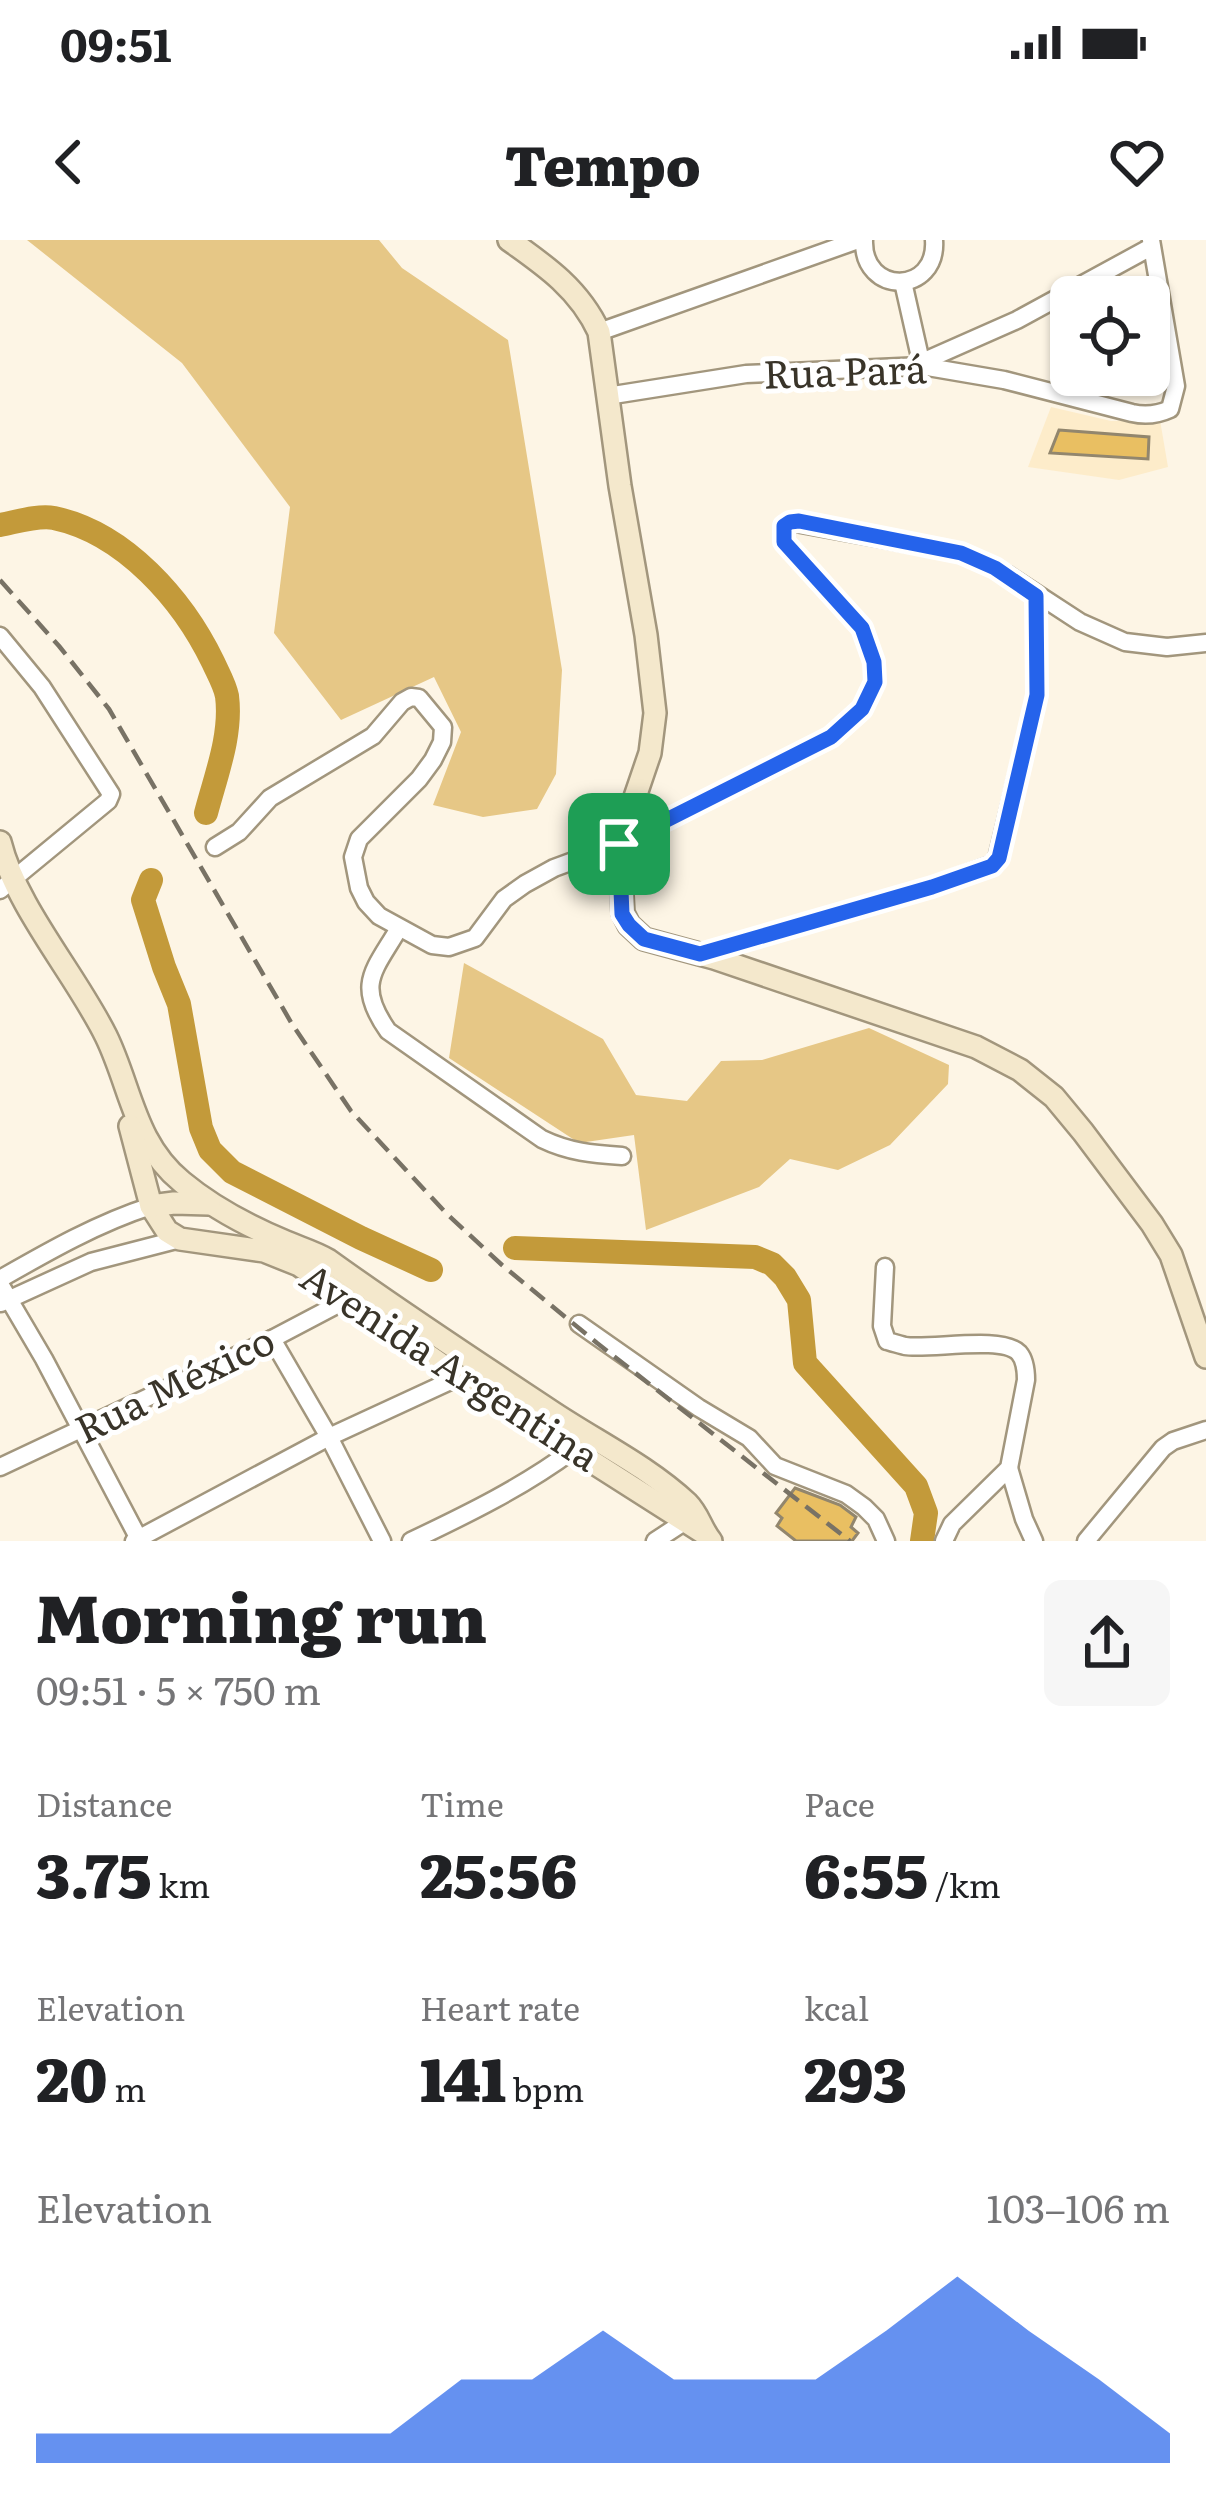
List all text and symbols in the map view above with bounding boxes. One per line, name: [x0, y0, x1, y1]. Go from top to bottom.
text: 09:51: [60, 9, 172, 76]
text: Tempo: [505, 122, 701, 203]
icon: back: [36, 129, 102, 195]
icon: heart: [1104, 129, 1170, 195]
map controls: [1050, 276, 1170, 396]
button: locate: [1050, 276, 1170, 396]
street label: Rua Pará: [762, 337, 928, 401]
pin: [568, 793, 670, 895]
icon: arrive: [586, 811, 652, 877]
street label: Avenida Argentina: [291, 1246, 613, 1483]
street label: Rua México: [64, 1309, 283, 1456]
text: Morning run: [36, 1565, 487, 1663]
button: share: [1044, 1580, 1170, 1706]
text: 09:51 · 5 × 750 m: [36, 1659, 321, 1717]
text: Distance: [36, 1778, 172, 1827]
text: Time: [420, 1778, 504, 1827]
text: Pace: [804, 1778, 875, 1827]
text: 3.75: [36, 1827, 152, 1916]
text: 25:56: [420, 1827, 577, 1916]
text: 6:55: [804, 1827, 928, 1916]
text: km: [152, 1859, 210, 1908]
text: /km: [928, 1859, 1001, 1908]
text: Elevation: [36, 1982, 185, 2031]
text: Heart rate: [420, 1982, 580, 2031]
text: kcal: [804, 1982, 869, 2031]
text: 20: [36, 2031, 108, 2120]
text: 141: [420, 2031, 506, 2120]
text: 293: [804, 2031, 907, 2120]
text: m: [108, 2063, 146, 2112]
text: bpm: [506, 2063, 584, 2112]
text: Elevation: [36, 2177, 212, 2235]
text: 103–106 m: [987, 2177, 1170, 2235]

